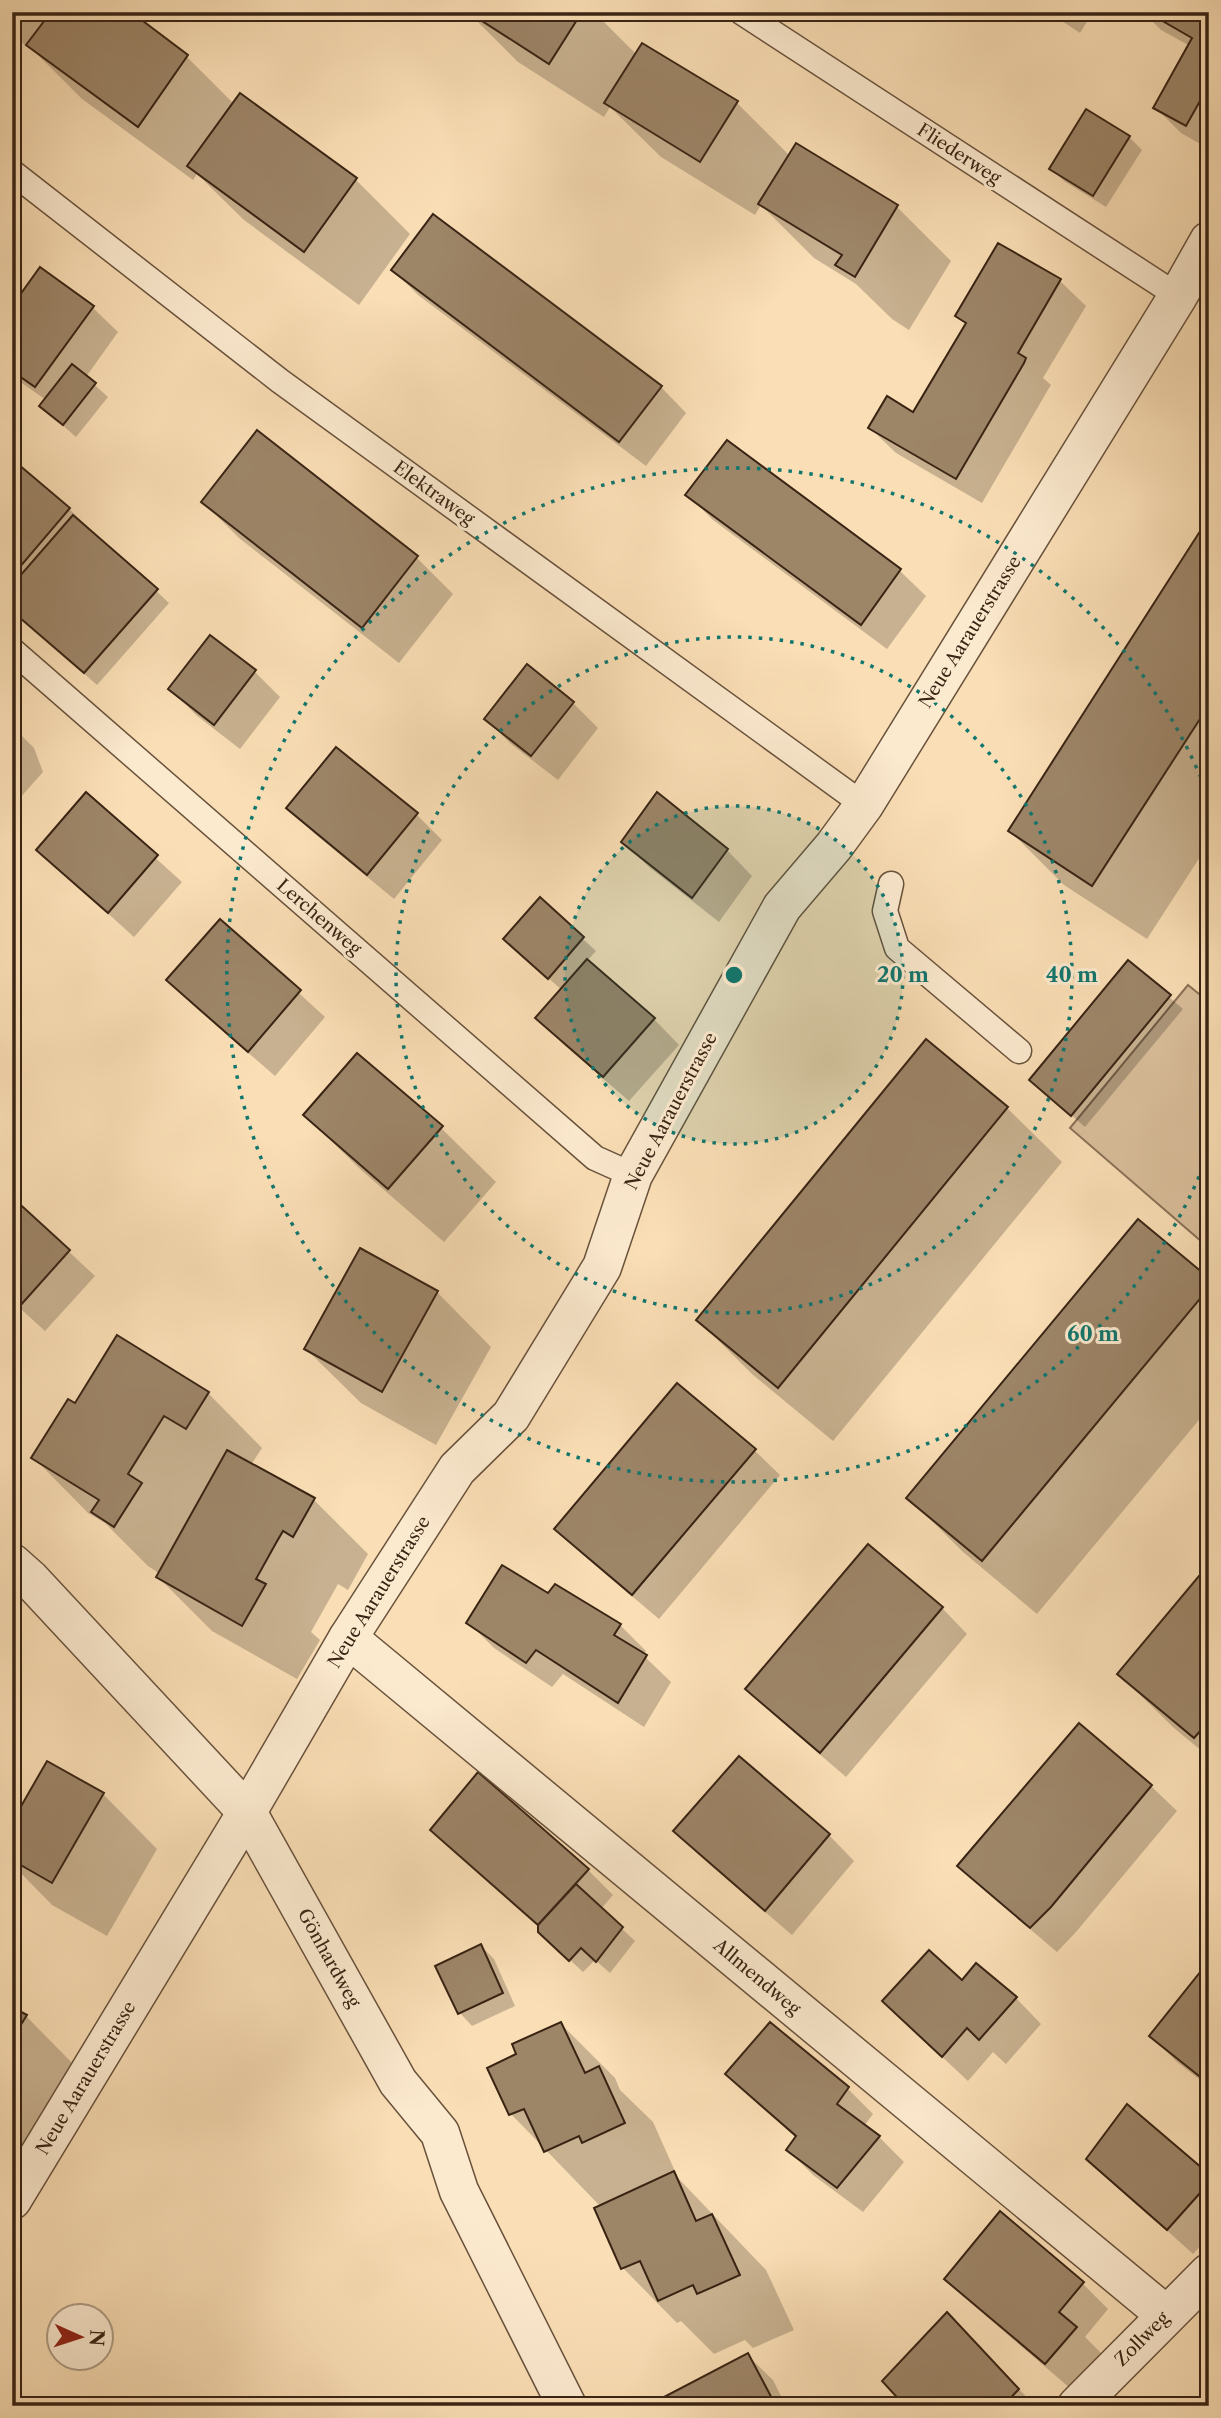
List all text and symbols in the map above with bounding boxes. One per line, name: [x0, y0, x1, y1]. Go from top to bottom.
street label: Fliederweg: [913, 119, 1005, 189]
street label: Elektraweg: [389, 456, 479, 530]
street label: Neue Aarauerstrasse: [914, 552, 1026, 712]
street label: Lerchenweg: [272, 874, 366, 960]
text: 20 m: [877, 962, 929, 987]
text: 40 m: [1046, 962, 1098, 987]
centre of rings: [722, 963, 746, 987]
street label: Neue Aarauerstrasse: [620, 1029, 722, 1193]
text: 60 m: [1067, 1321, 1119, 1346]
street label: Neue Aarauerstrasse: [323, 1512, 435, 1672]
street label: Gönhardweg: [293, 1905, 365, 2012]
street label: Allmendweg: [708, 1934, 805, 2020]
street label: Neue Aarauerstrasse: [31, 1997, 141, 2159]
north arrow: [46, 2302, 116, 2372]
street label: Zollweg: [1110, 2307, 1174, 2371]
text: N: [85, 2329, 108, 2347]

